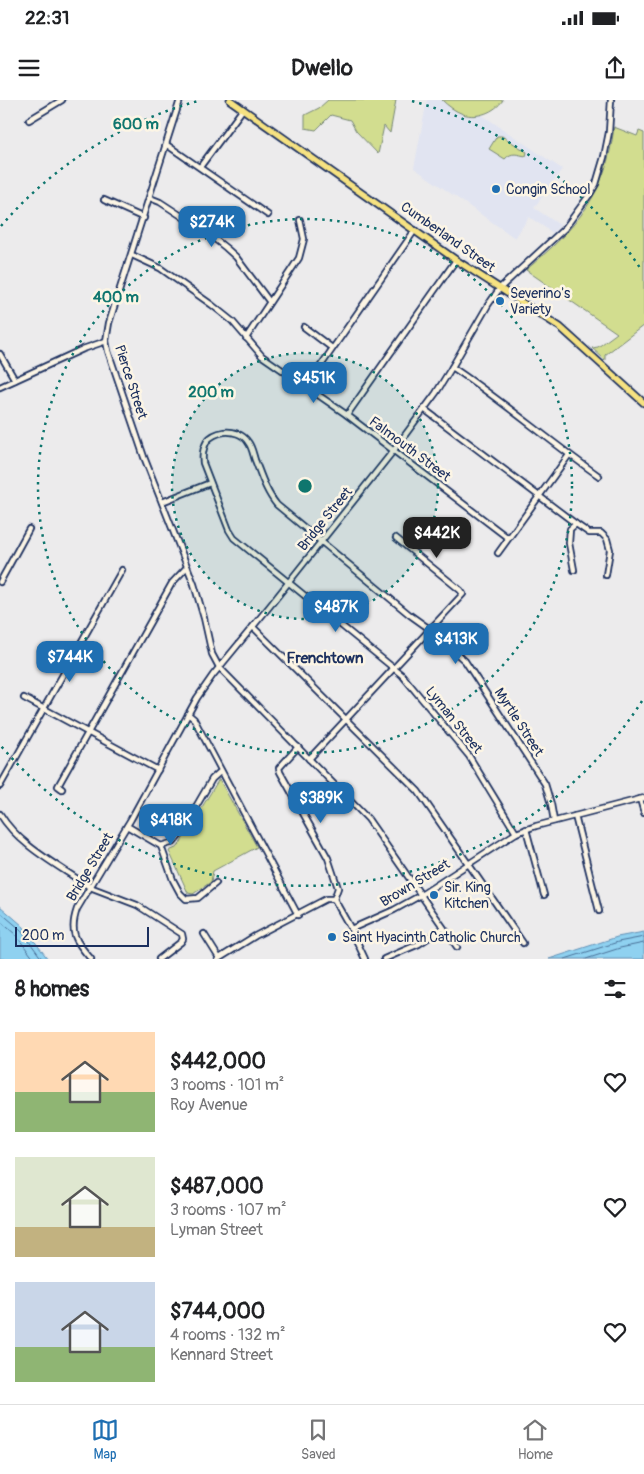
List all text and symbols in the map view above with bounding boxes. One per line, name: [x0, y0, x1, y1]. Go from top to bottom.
text: 22:31: [25, 6, 69, 30]
icon: menu: [15, 54, 43, 82]
text: Dwello: [291, 54, 353, 82]
icon: share: [601, 54, 629, 82]
text: 600 m: [113, 115, 159, 134]
place label: Congin School: [506, 181, 591, 198]
marker: Congin School: [490, 183, 502, 195]
street label: Cumberland Street: [397, 198, 499, 276]
pin: $274K: [177, 206, 247, 248]
text: $274K: [189, 212, 235, 232]
place label: Severino's Variety: [510, 285, 571, 318]
text: 400 m: [93, 288, 139, 307]
marker: Severino's Variety: [494, 295, 506, 307]
street label: Pierce Street: [111, 343, 151, 422]
pin: $451K: [279, 362, 349, 404]
text: $451K: [293, 368, 335, 388]
text: 200 m: [188, 383, 234, 402]
street label: Falmouth Street: [366, 413, 454, 485]
centre of rings: [296, 477, 314, 495]
street label: Bridge Street: [294, 483, 356, 554]
pin: $442K: [402, 516, 472, 559]
text: $442K: [414, 523, 460, 543]
pin: $487K: [301, 590, 371, 633]
text: $487K: [314, 597, 358, 617]
pin: $413K: [421, 622, 491, 665]
text: $413K: [435, 629, 477, 649]
pin: $744K: [35, 640, 105, 683]
text: $744K: [47, 647, 93, 667]
district label: Frenchtown: [287, 649, 364, 668]
street label: Lyman Street: [422, 683, 486, 757]
street label: Myrtle Street: [491, 685, 548, 760]
pin: $389K: [286, 782, 356, 824]
text: $389K: [299, 788, 343, 808]
pin: $418K: [136, 804, 206, 846]
text: $418K: [150, 810, 192, 830]
street label: Bridge Street: [63, 829, 117, 904]
street label: Brown Street: [377, 855, 453, 910]
place label: Sir. King Kitchen: [444, 879, 491, 912]
marker: Sir. King Kitchen: [428, 889, 440, 901]
scale bar: [15, 924, 149, 947]
text: 200 m: [22, 927, 64, 944]
place label: Saint Hyacinth Catholic Church: [342, 929, 521, 946]
marker: Saint Hyacinth Catholic Church: [326, 931, 338, 943]
icon: filters: [601, 975, 629, 1003]
text: 8 homes: [15, 976, 89, 1003]
text: $442,000: [170, 1048, 266, 1075]
icon: home: [55, 1052, 115, 1112]
icon: heart: [601, 1068, 629, 1096]
text: 3 rooms · 101 m²: [170, 1075, 284, 1095]
text: Roy Avenue: [170, 1095, 247, 1115]
text: $487,000: [170, 1173, 264, 1200]
icon: home: [55, 1177, 115, 1237]
icon: heart: [601, 1193, 629, 1221]
text: 3 rooms · 107 m²: [170, 1200, 287, 1220]
text: Lyman Street: [170, 1220, 263, 1240]
text: $744,000: [170, 1298, 265, 1325]
icon: home: [55, 1302, 115, 1362]
icon: heart: [601, 1318, 629, 1346]
text: 4 rooms · 132 m²: [170, 1325, 285, 1345]
text: Kennard Street: [170, 1345, 273, 1365]
tab: Map: [91, 1416, 119, 1463]
tab: Saved: [301, 1416, 336, 1463]
tab: Home: [518, 1416, 553, 1463]

